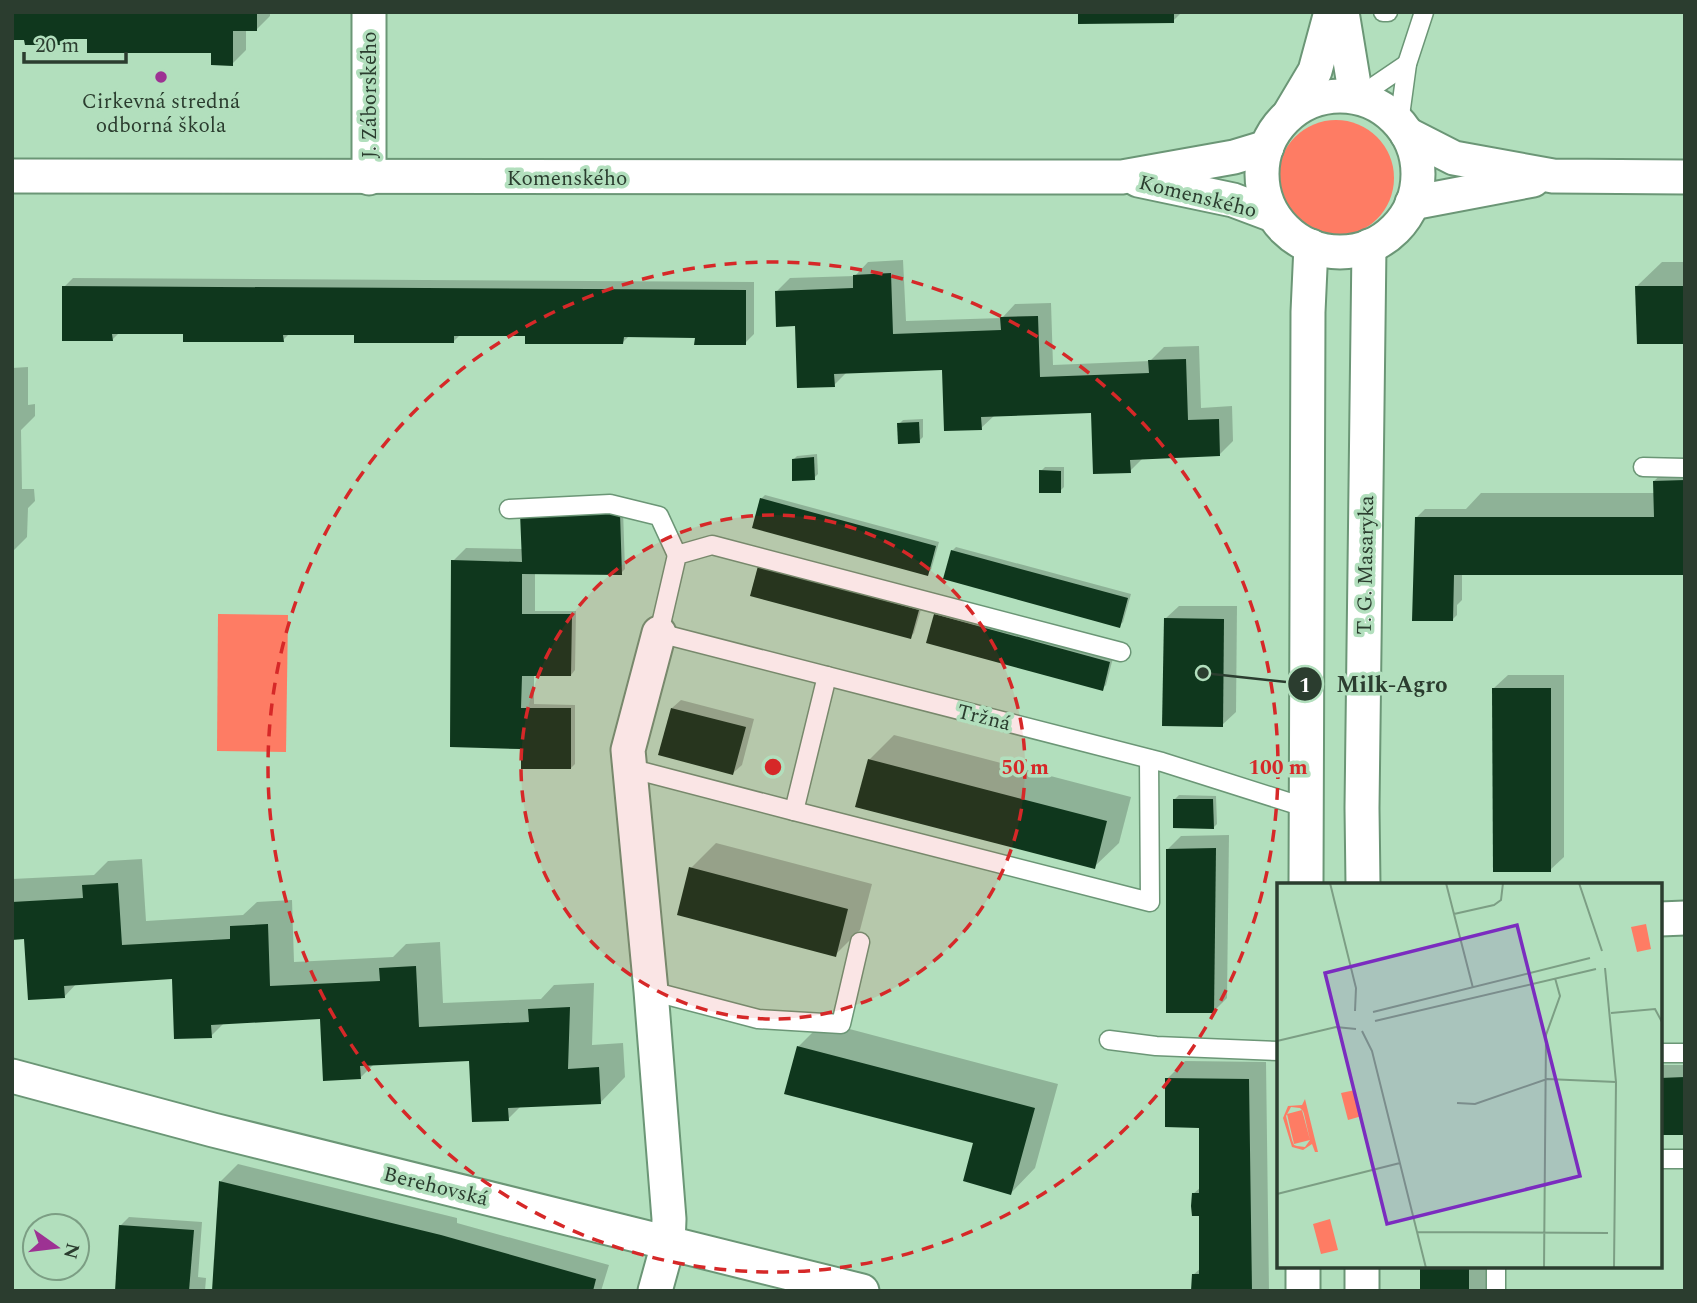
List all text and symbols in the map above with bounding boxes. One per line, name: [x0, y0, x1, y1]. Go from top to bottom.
scale bar: [24, 21, 126, 65]
text: 20 m: [35, 30, 79, 62]
street label: J. Záborského: [354, 31, 386, 159]
marker: Cirkevná stredná odborná škola: [153, 69, 169, 85]
place label: Cirkevná stredná odborná škola: [82, 86, 241, 142]
street label: Komenského: [507, 163, 627, 195]
street label: Komenského: [1135, 167, 1260, 227]
street label: T. G. Masaryka: [1349, 494, 1383, 635]
callout: Milk-Agro: [1288, 662, 1462, 706]
text: Milk-Agro: [1336, 668, 1448, 703]
text: 1: [1299, 670, 1311, 702]
street label: Tržná: [954, 696, 1015, 740]
text: 50 m: [1001, 752, 1049, 784]
text: 100 m: [1248, 752, 1308, 784]
centre of rings: [761, 755, 785, 779]
inset map: [1277, 883, 1662, 1268]
street label: Berehovská: [380, 1158, 492, 1216]
north arrow: [21, 1212, 91, 1282]
text: N: [55, 1240, 87, 1262]

